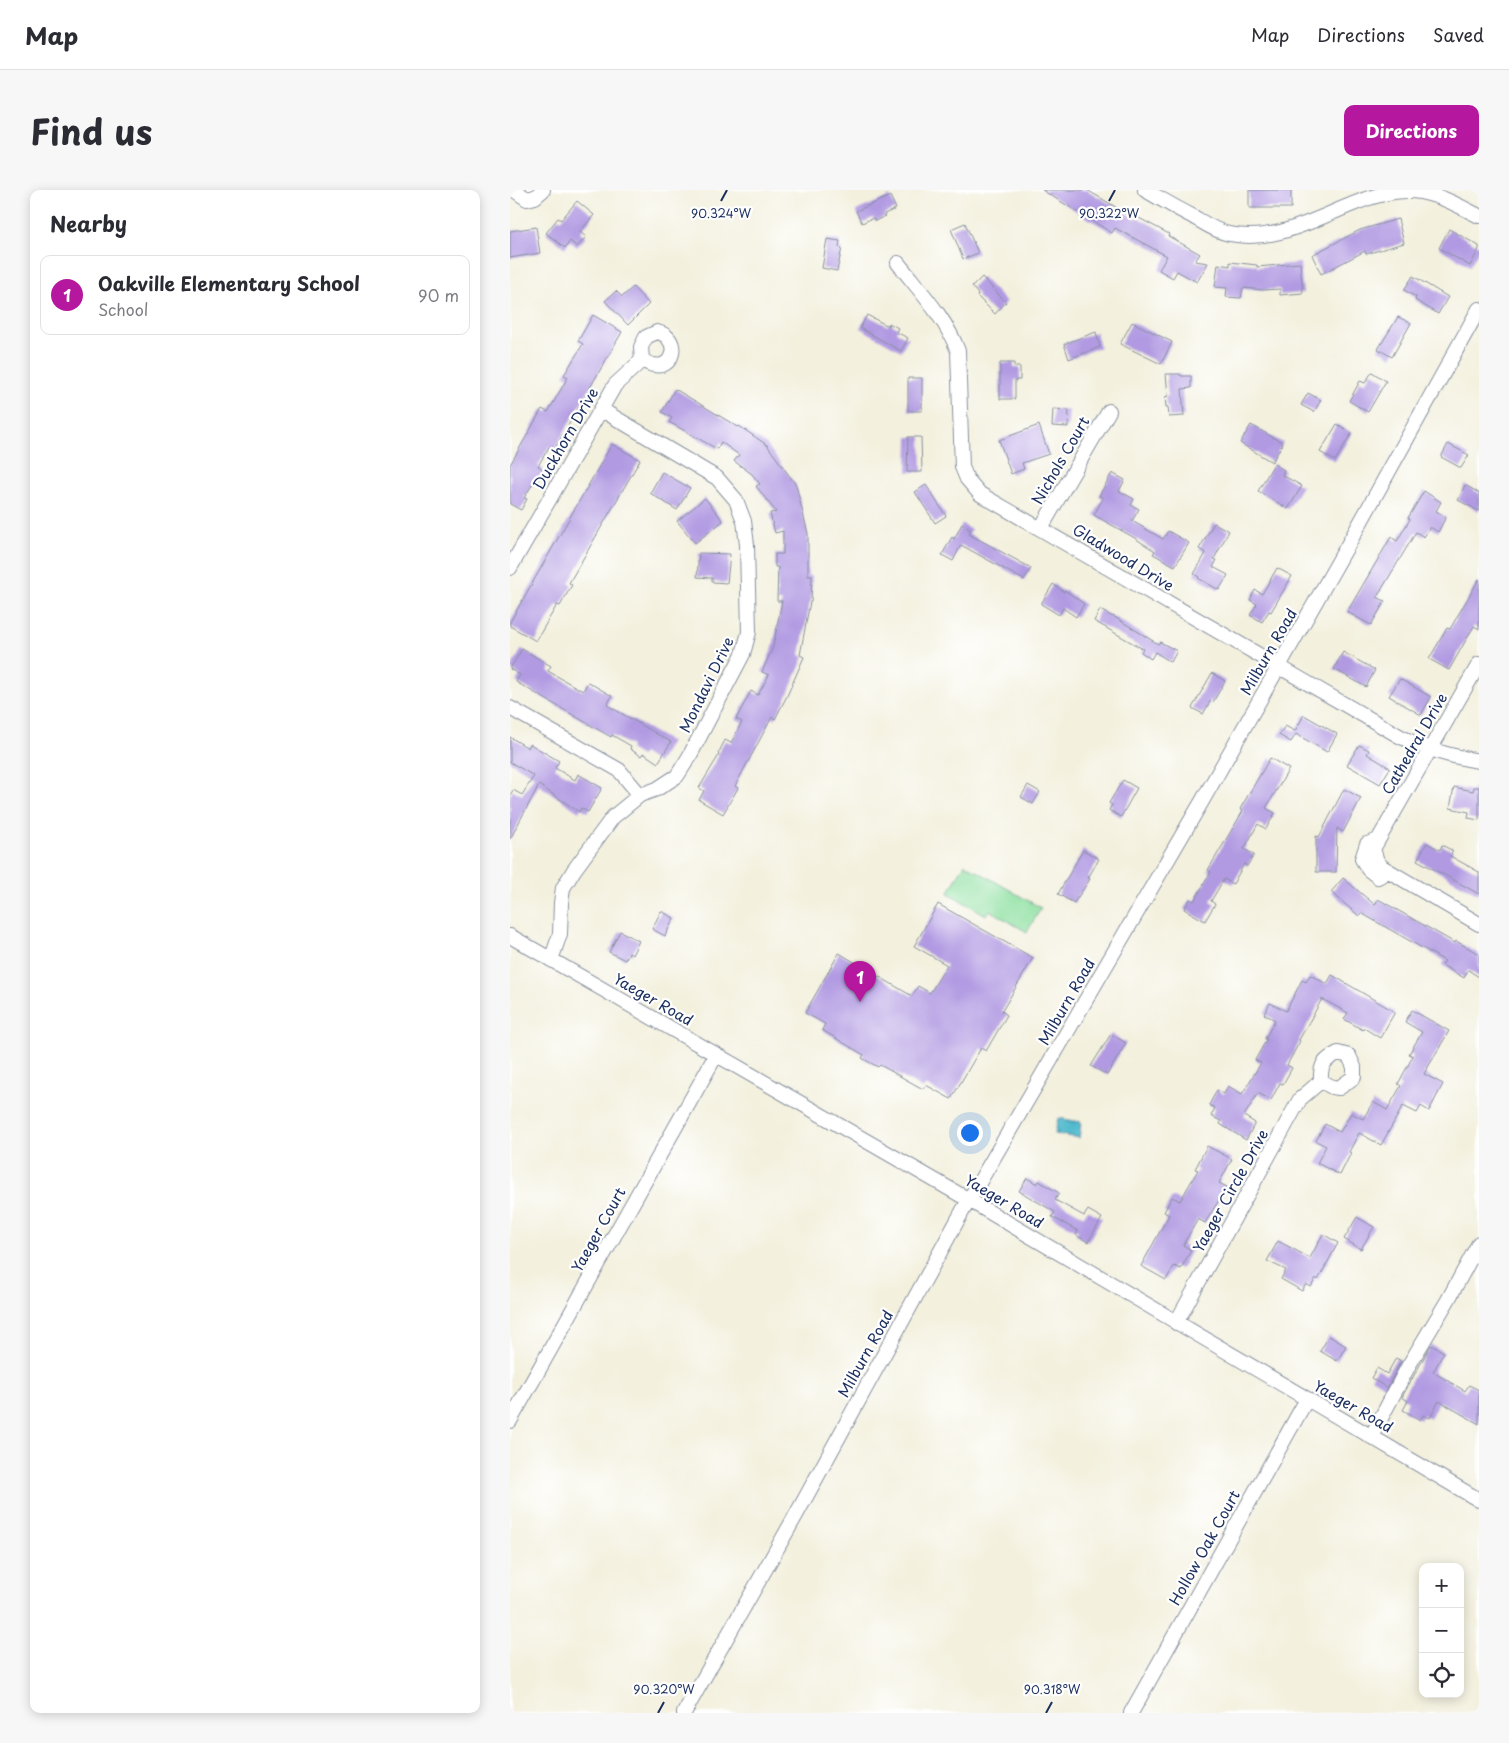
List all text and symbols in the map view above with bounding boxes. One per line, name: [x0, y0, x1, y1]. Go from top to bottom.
text: Map: [25, 17, 78, 53]
text: Map: [1251, 21, 1289, 48]
text: Directions: [1317, 21, 1405, 48]
text: Saved: [1433, 21, 1484, 48]
text: Find us: [30, 104, 152, 157]
button: Directions: [1344, 105, 1479, 156]
text: 90.324°W: [691, 204, 752, 222]
text: 90.322°W: [1079, 204, 1140, 222]
text: Nearby: [50, 207, 127, 239]
text: Oakville Elementary School: [98, 269, 360, 297]
text: 1: [63, 283, 71, 307]
text: 90 m: [418, 283, 459, 307]
text: School: [98, 297, 148, 321]
street label: Duckhorn Drive: [526, 383, 603, 494]
street label: Nichols Court: [1025, 412, 1094, 509]
street label: Gladwood Drive: [1069, 517, 1179, 596]
street label: Milburn Road: [1234, 604, 1302, 699]
street label: Mondavi Drive: [672, 632, 739, 736]
street label: Cathedral Drive: [1375, 688, 1452, 799]
street label: Milburn Road: [1032, 954, 1100, 1049]
pin: 1: [844, 961, 876, 1002]
street label: Yaeger Road: [610, 967, 698, 1031]
your location: [957, 1120, 983, 1146]
street label: Yaeger Circle Drive: [1186, 1124, 1273, 1256]
street label: Yaeger Road: [961, 1168, 1049, 1233]
street label: Yaeger Court: [565, 1183, 631, 1276]
street label: Milburn Road: [831, 1305, 898, 1401]
street label: Yaeger Road: [1310, 1374, 1398, 1438]
street label: Hollow Oak Court: [1162, 1485, 1245, 1609]
map controls: [1419, 1563, 1464, 1698]
button: +: [1419, 1563, 1464, 1608]
button: −: [1419, 1608, 1464, 1653]
button: locate: [1419, 1653, 1464, 1698]
text: 90.320°W: [633, 1680, 695, 1698]
text: 90.318°W: [1024, 1680, 1081, 1698]

